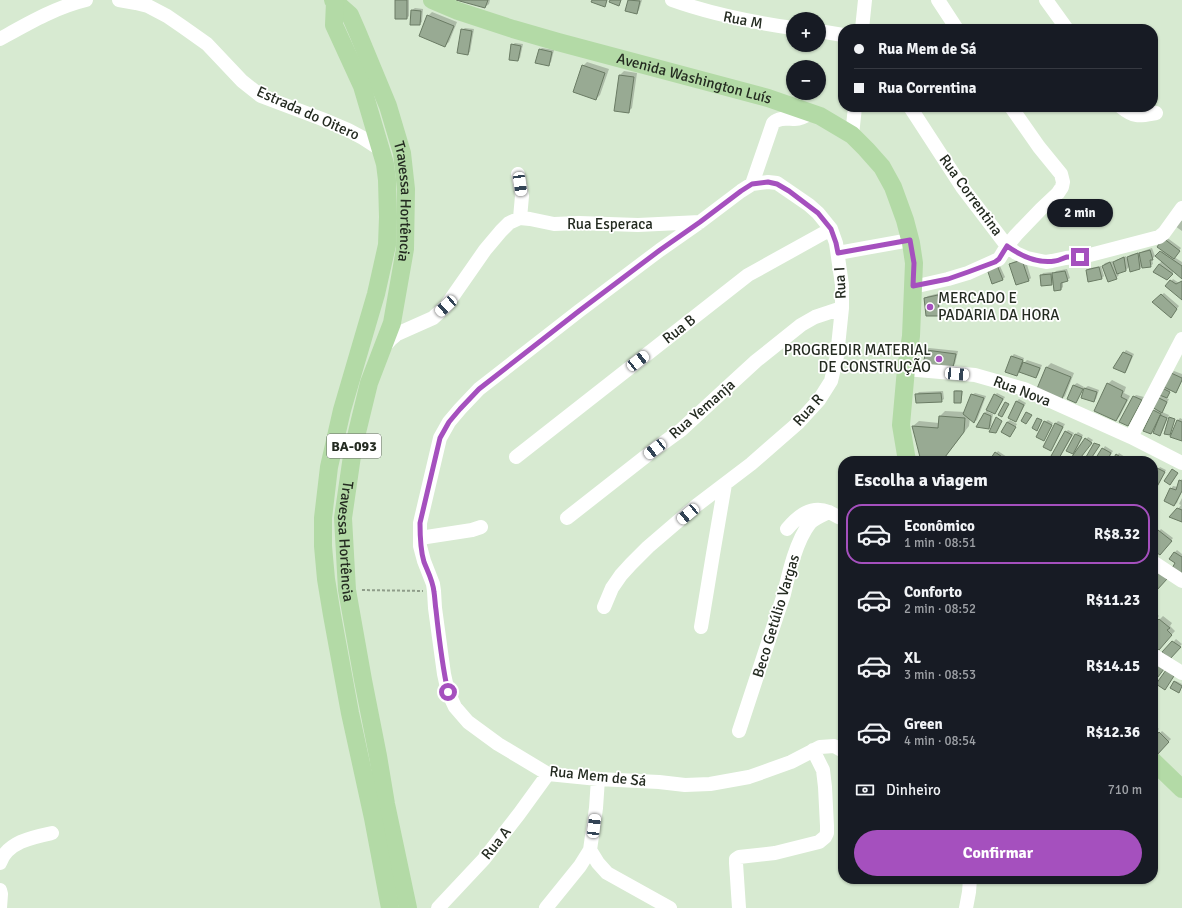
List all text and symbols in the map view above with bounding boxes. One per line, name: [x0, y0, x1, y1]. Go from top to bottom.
street label: Rua M: [722, 7, 764, 33]
map controls: [786, 12, 826, 100]
button: +: [786, 12, 826, 52]
text: Rua Mem de Sá: [878, 40, 976, 58]
street label: Avenida Washington Luís: [615, 49, 775, 108]
button: −: [786, 60, 826, 100]
text: Rua Correntina: [878, 79, 976, 97]
street label: Estrada do Oitero: [254, 82, 362, 144]
street label: Travessa Hortência: [390, 139, 415, 263]
street label: Rua Correntina: [935, 151, 1007, 239]
car: [512, 171, 528, 197]
callout: 2 min: [1047, 199, 1113, 227]
text: 2 min: [1064, 205, 1096, 221]
street label: Rua Esperaca: [567, 215, 653, 233]
route end: [1071, 248, 1089, 266]
street label: Rua I: [830, 266, 850, 300]
place label: MERCADO E PADARIA DA HORA: [938, 289, 1060, 324]
car: [433, 294, 459, 318]
marker: MERCADO E PADARIA DA HORA: [925, 302, 935, 312]
street label: Rua B: [659, 311, 699, 347]
place label: PROGREDIR MATERIAL DE CONSTRUÇÃO: [784, 341, 931, 376]
car: [625, 349, 651, 373]
marker: PROGREDIR MATERIAL DE CONSTRUÇÃO: [934, 354, 944, 364]
car: [945, 367, 969, 381]
street label: Rua Nova: [991, 372, 1053, 410]
street label: Rua Yemanja: [665, 375, 739, 443]
street label: Rua R: [789, 390, 827, 430]
road number: BA-093: [327, 434, 381, 458]
car: [642, 437, 668, 461]
text: Escolha a viagem: [854, 469, 988, 491]
street label: Travessa Hortência: [334, 480, 358, 603]
car: [675, 502, 701, 526]
icon: car: [856, 516, 892, 552]
text: Econômico: [904, 517, 975, 535]
text: R$8.32: [1094, 525, 1140, 543]
text: 1 min · 08:51: [904, 535, 976, 551]
street label: Beco Getúlio Vargas: [749, 552, 803, 680]
icon: car: [856, 582, 892, 618]
text: Conforto: [904, 583, 962, 601]
text: R$11.23: [1086, 591, 1140, 609]
text: 2 min · 08:52: [904, 601, 976, 617]
icon: car: [856, 648, 892, 684]
text: XL: [904, 649, 921, 667]
text: R$14.15: [1086, 657, 1140, 675]
text: 3 min · 08:53: [904, 667, 976, 683]
route start: [439, 683, 457, 701]
icon: car: [856, 714, 892, 750]
text: Green: [904, 715, 943, 733]
text: R$12.36: [1086, 723, 1140, 741]
text: 4 min · 08:54: [904, 733, 976, 749]
street label: Rua Mem de Sá: [549, 762, 647, 790]
icon: cash: [854, 779, 876, 801]
text: Dinheiro: [886, 781, 941, 799]
text: 710 m: [1108, 782, 1142, 798]
car: [587, 813, 601, 839]
street label: Rua A: [477, 823, 515, 863]
button: Confirmar: [854, 830, 1142, 876]

